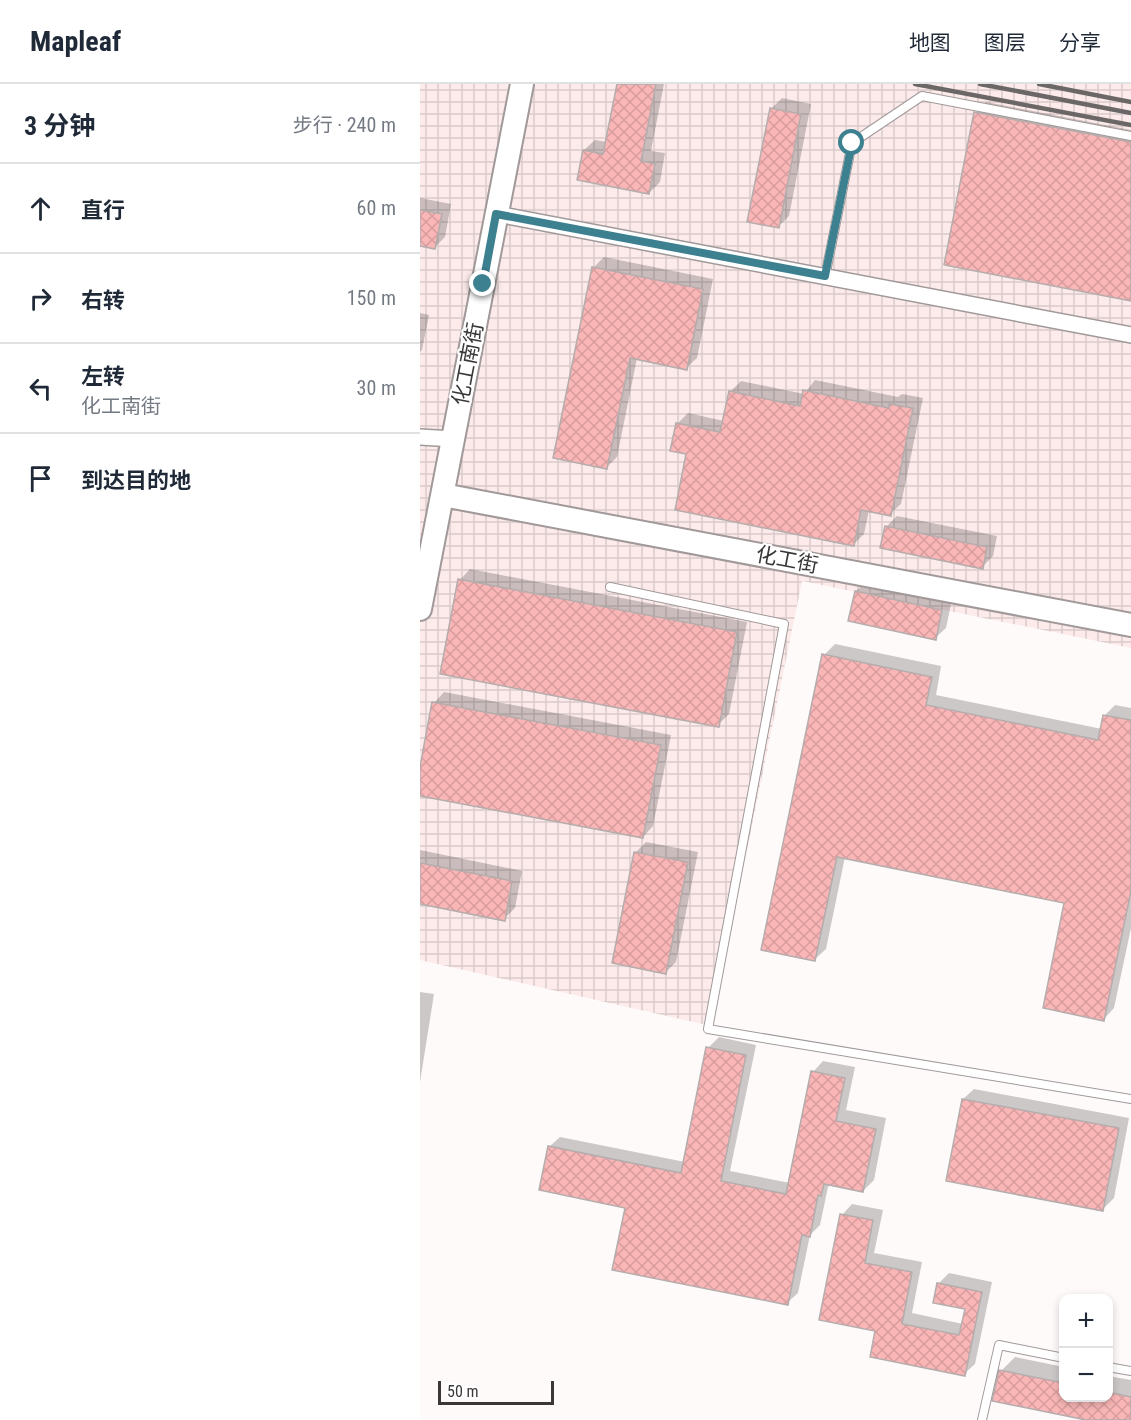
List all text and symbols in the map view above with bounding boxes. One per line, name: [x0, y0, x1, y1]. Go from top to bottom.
text: Mapleaf: [30, 25, 121, 58]
text: 地图: [909, 31, 951, 55]
text: 图层: [984, 31, 1026, 55]
text: 分享: [1059, 31, 1101, 55]
text: 3 分钟: [24, 111, 95, 141]
text: 步行 · 240 m: [293, 113, 396, 137]
route start: [838, 129, 864, 155]
icon: ahead: [24, 192, 57, 225]
text: 60 m: [357, 196, 396, 220]
text: 直行: [81, 198, 125, 223]
route end: [469, 270, 495, 296]
icon: right: [24, 282, 57, 315]
text: 150 m: [347, 286, 396, 310]
text: 右转: [81, 288, 125, 313]
street label: 化工南街: [448, 320, 488, 408]
text: 左转: [81, 364, 125, 389]
icon: left: [24, 372, 57, 405]
text: 30 m: [357, 376, 396, 400]
text: 化工南街: [81, 394, 161, 418]
icon: arrive: [24, 462, 57, 495]
text: 到达目的地: [81, 468, 191, 493]
street label: 化工街: [754, 542, 820, 578]
map controls: [1059, 1294, 1113, 1402]
button: +: [1059, 1294, 1113, 1348]
button: −: [1059, 1348, 1113, 1402]
scale bar: [438, 1378, 554, 1406]
text: 50 m: [447, 1382, 479, 1401]

